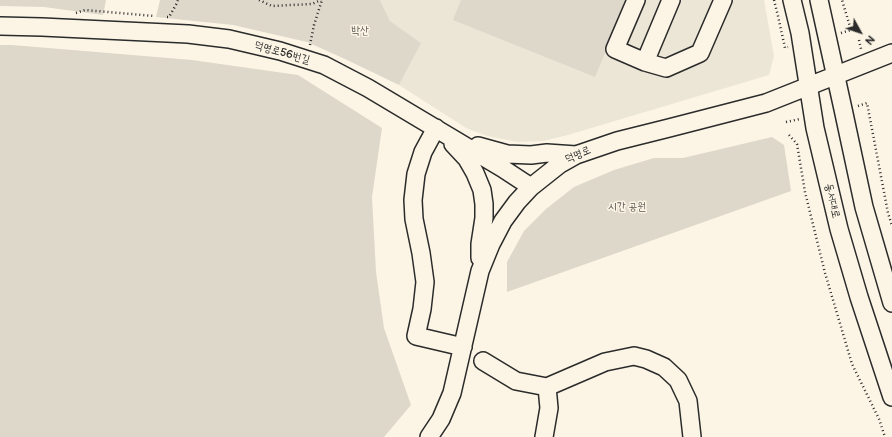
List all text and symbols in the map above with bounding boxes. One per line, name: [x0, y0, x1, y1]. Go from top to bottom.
north arrow: [840, 12, 880, 52]
park label: 박산: [351, 24, 369, 38]
text: N: [862, 33, 877, 47]
street label: 덕명로56번길: [253, 39, 311, 67]
street label: 덕명로: [563, 144, 593, 166]
street label: 동서대로: [822, 182, 842, 220]
park label: 시간 공원: [608, 200, 646, 214]

